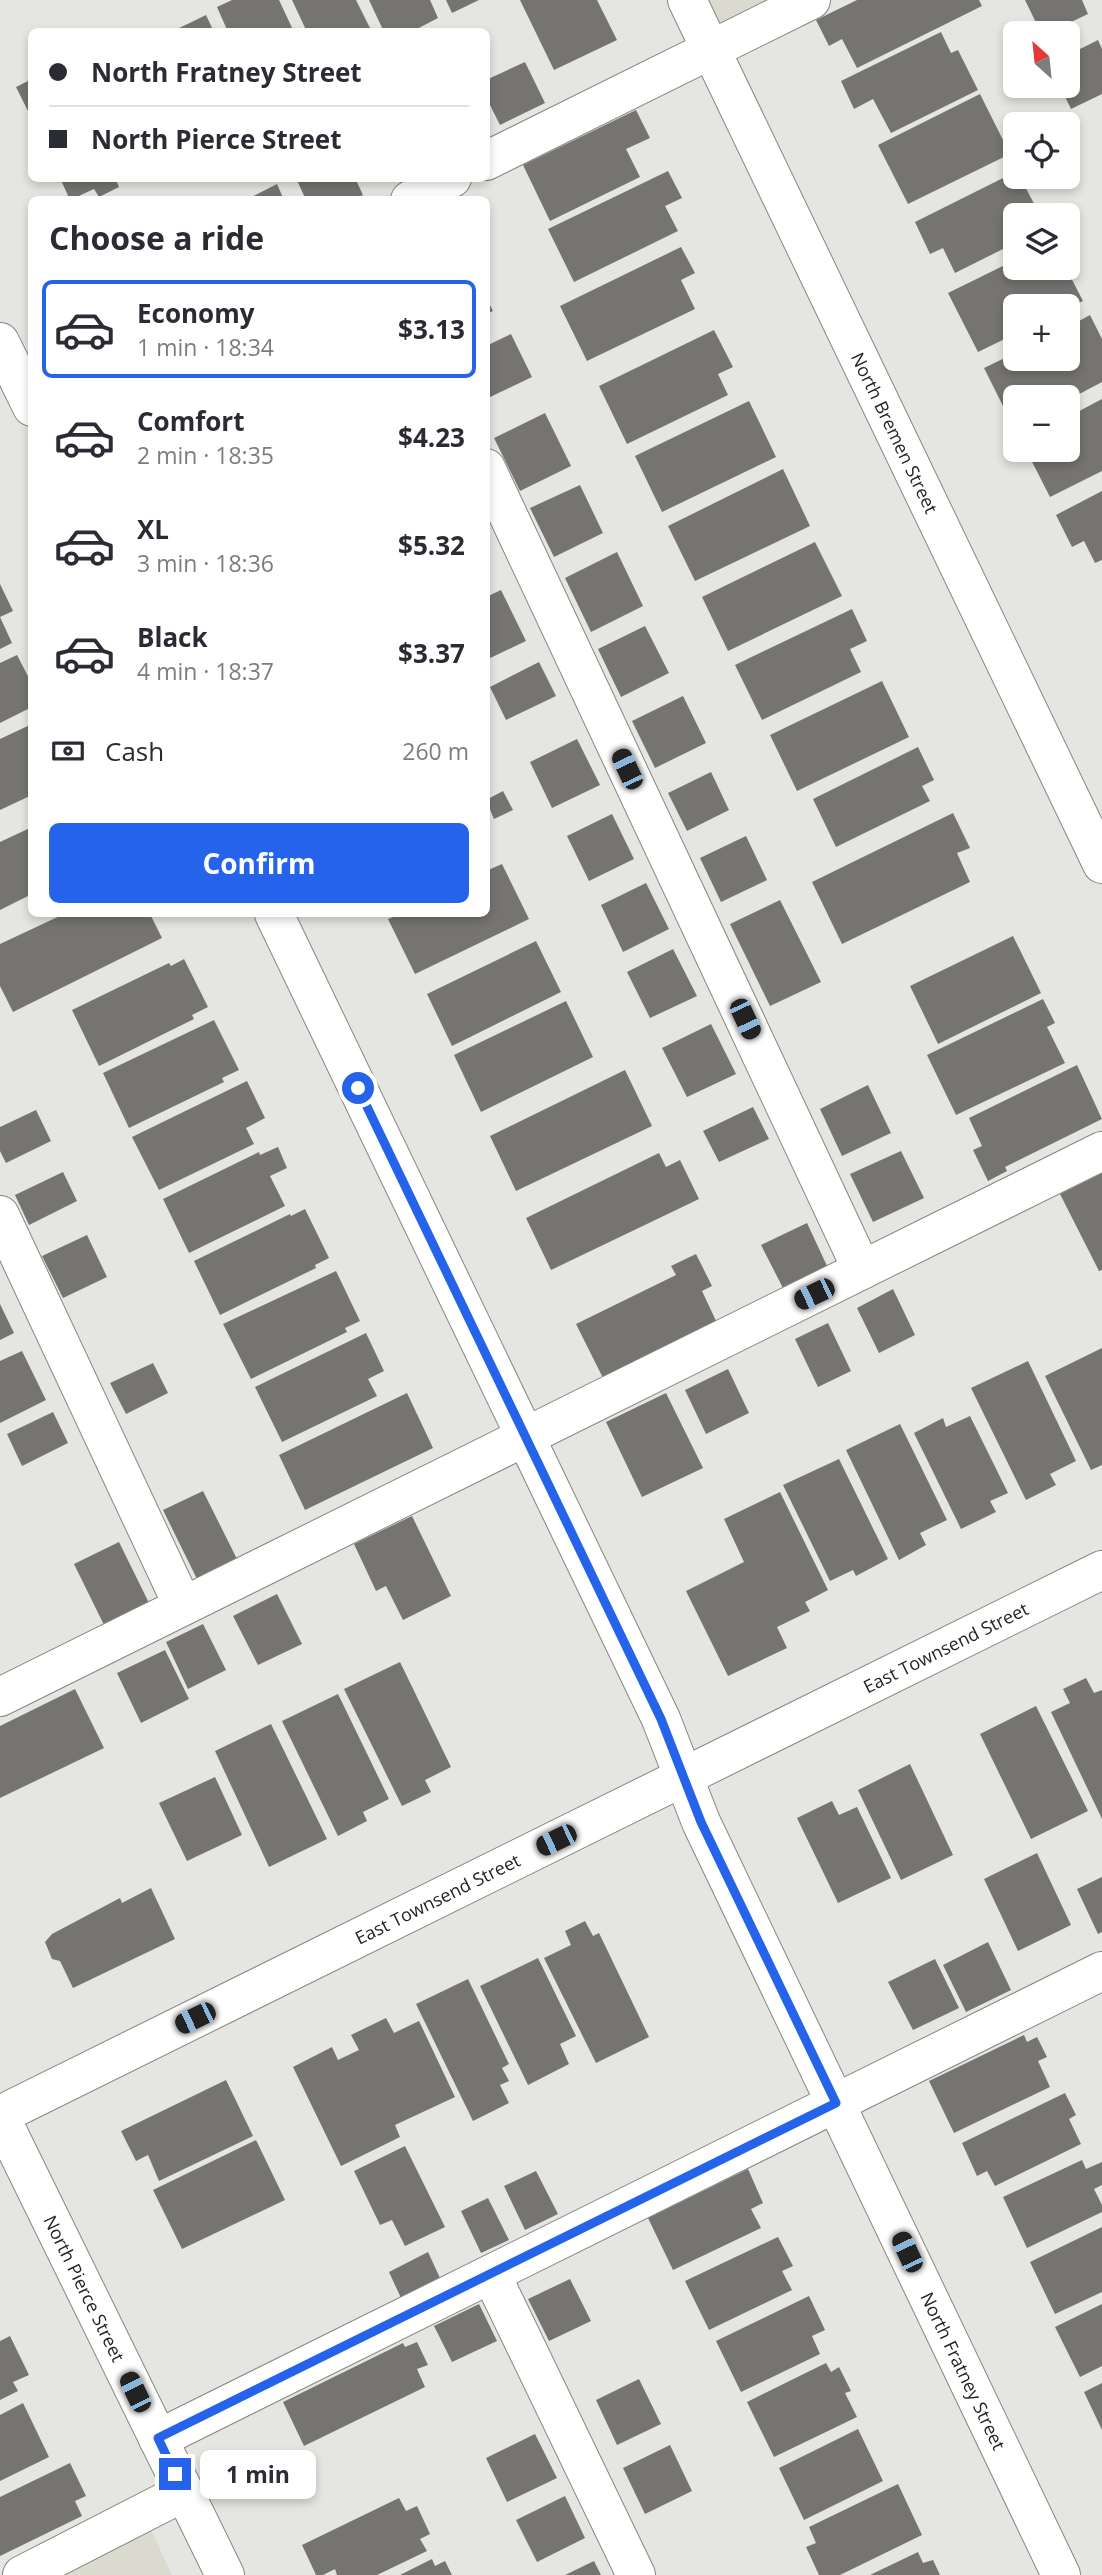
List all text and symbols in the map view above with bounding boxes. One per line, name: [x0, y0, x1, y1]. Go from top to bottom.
north arrow: [1003, 21, 1080, 98]
map controls: [1003, 21, 1080, 462]
text: North Fratney Street: [91, 54, 362, 90]
button: locate: [1003, 112, 1080, 189]
text: North Pierce Street: [91, 121, 342, 157]
button: layers: [1003, 203, 1080, 280]
text: Choose a ride: [49, 216, 264, 259]
button: +: [1003, 294, 1080, 371]
text: Economy: [137, 295, 255, 331]
icon: car: [53, 298, 116, 361]
text: $3.13: [398, 311, 465, 347]
text: 1 min · 18:34: [137, 331, 274, 363]
street label: North Bremen Street: [846, 348, 944, 517]
button: −: [1003, 385, 1080, 462]
text: Comfort: [137, 403, 244, 439]
icon: car: [53, 406, 116, 469]
text: $4.23: [398, 419, 465, 455]
text: 2 min · 18:35: [137, 439, 274, 471]
text: XL: [137, 511, 169, 547]
icon: car: [53, 514, 116, 577]
text: $5.32: [398, 527, 465, 563]
text: 3 min · 18:36: [137, 547, 274, 579]
text: Black: [137, 619, 208, 655]
icon: car: [53, 622, 116, 685]
text: $3.37: [398, 635, 465, 671]
text: 4 min · 18:37: [137, 655, 274, 687]
icon: cash: [49, 732, 87, 770]
text: Cash: [105, 733, 164, 769]
text: 260 m: [402, 735, 469, 767]
car: [609, 746, 646, 792]
button: Confirm: [49, 823, 469, 903]
car: [727, 996, 764, 1042]
route start: [342, 1072, 374, 1104]
car: [791, 1275, 838, 1313]
street label: East Townsend Street: [859, 1596, 1032, 1698]
car: [533, 1821, 580, 1859]
street label: East Townsend Street: [351, 1848, 524, 1950]
car: [172, 1999, 219, 2037]
street label: North Pierce Street: [38, 2211, 131, 2366]
car: [889, 2229, 926, 2275]
street label: North Fratney Street: [915, 2288, 1011, 2454]
car: [117, 2369, 154, 2415]
callout: 1 min: [200, 2450, 315, 2498]
route end: [159, 2458, 191, 2490]
text: 1 min: [226, 2458, 290, 2490]

